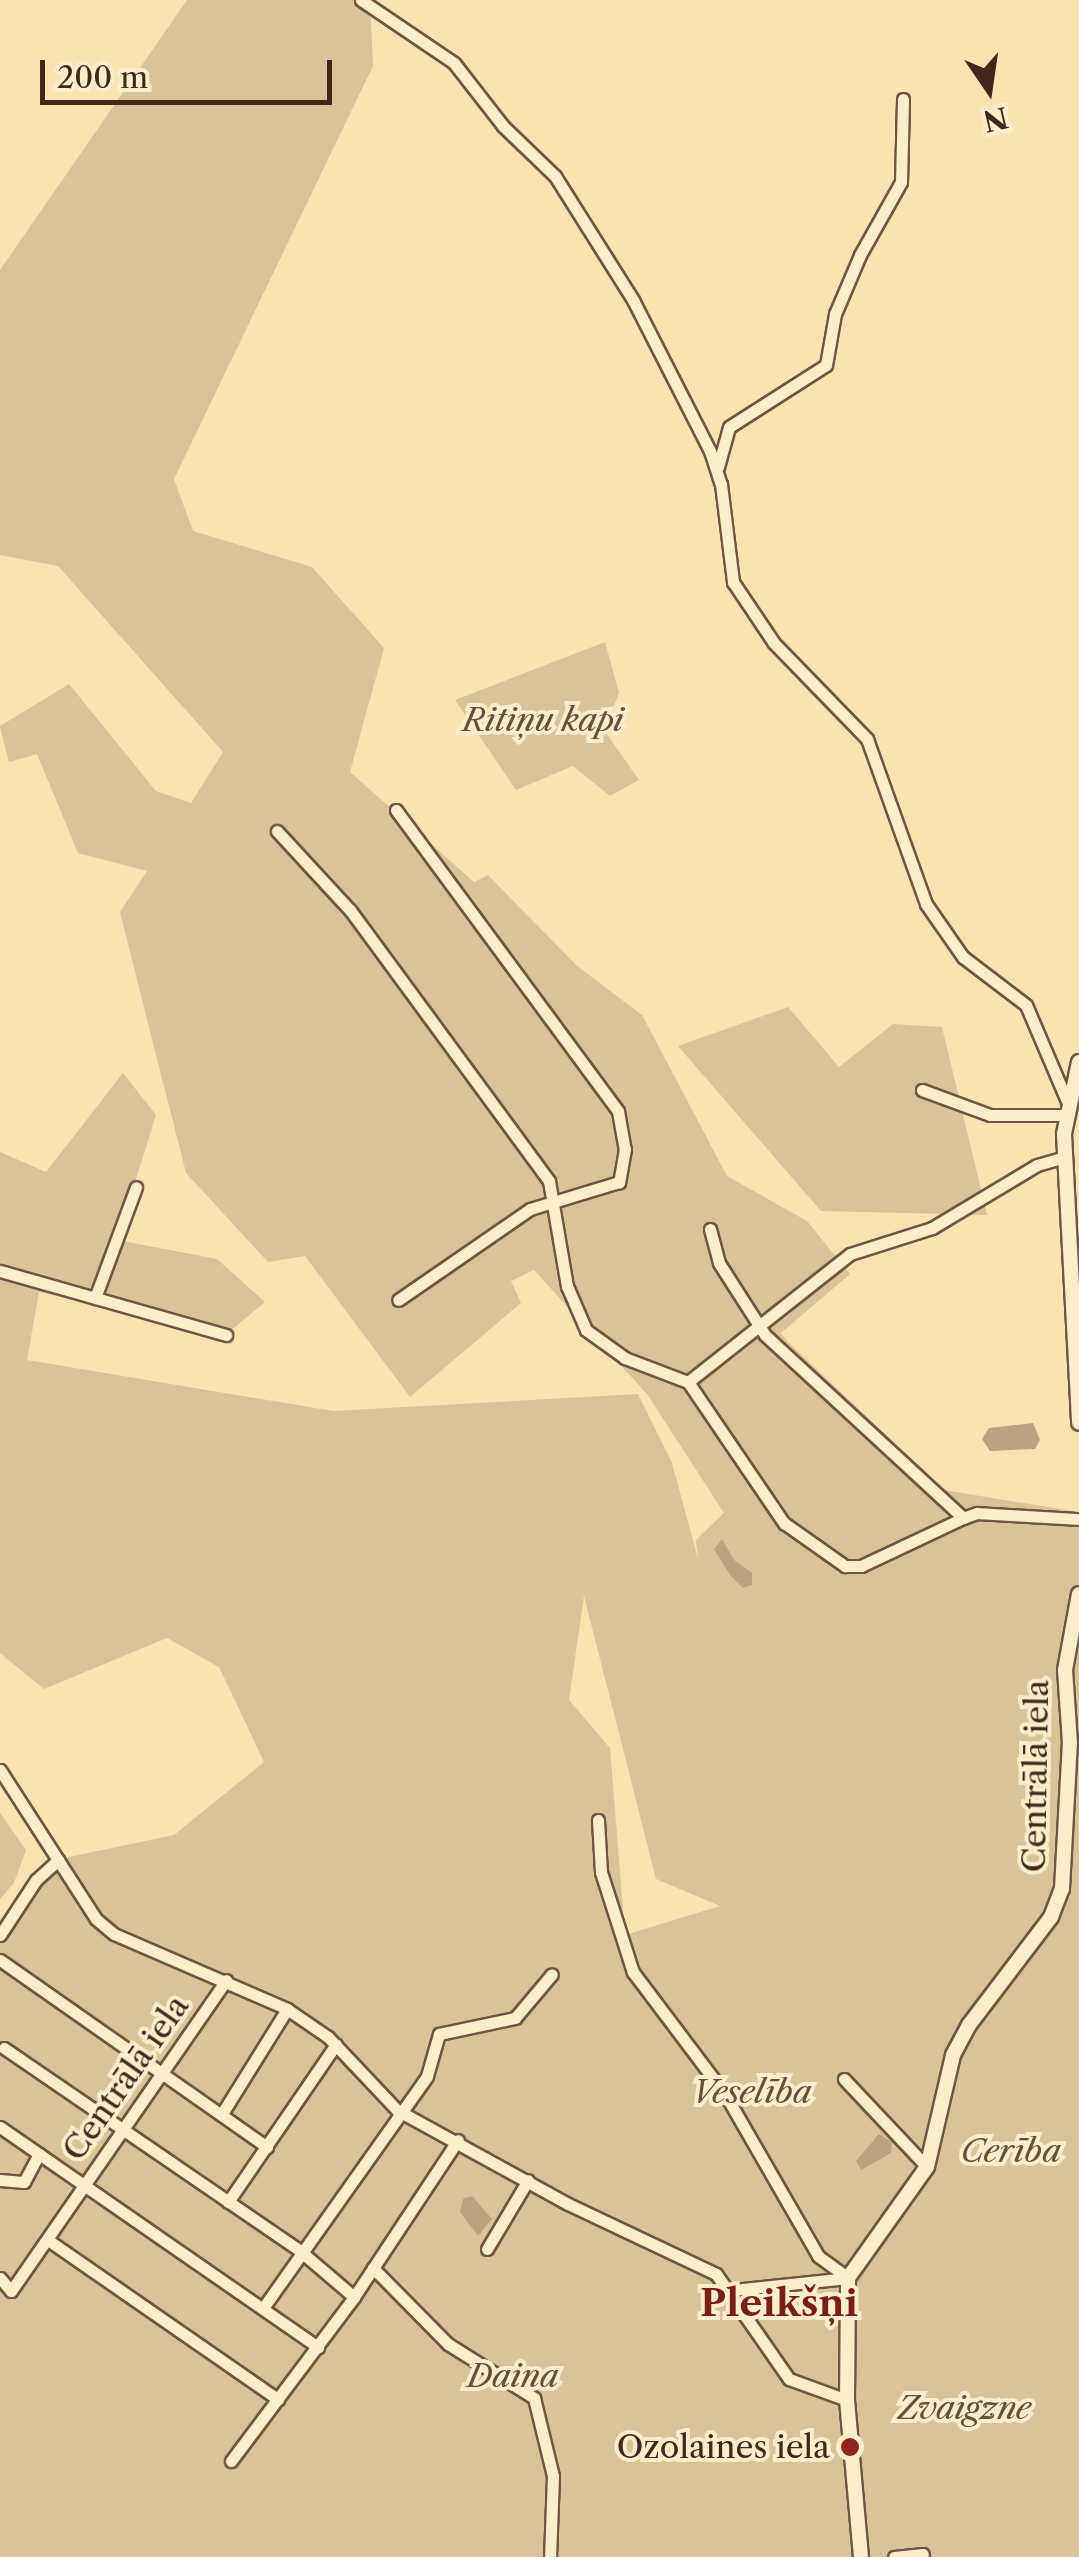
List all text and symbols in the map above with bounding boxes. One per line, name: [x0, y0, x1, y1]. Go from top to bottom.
scale bar: [45, 40, 338, 102]
north arrow: [939, 40, 1039, 140]
text: 200 m: [57, 59, 148, 96]
text: N: [980, 100, 1011, 139]
park label: Ritiņu kapi: [462, 701, 624, 739]
street label: Centrālā iela: [1015, 1679, 1057, 1873]
street label: Centrālā iela: [55, 1988, 197, 2168]
park label: Veselība: [692, 2073, 812, 2111]
park label: Cerība: [961, 2132, 1061, 2170]
district label: Pleikšņi: [700, 2280, 858, 2326]
park label: Daina: [467, 2357, 559, 2395]
park label: Zvaigzne: [897, 2389, 1031, 2427]
place label: Ozolaines iela: [617, 2428, 830, 2466]
marker: Ozolaines iela: [839, 2436, 861, 2458]

